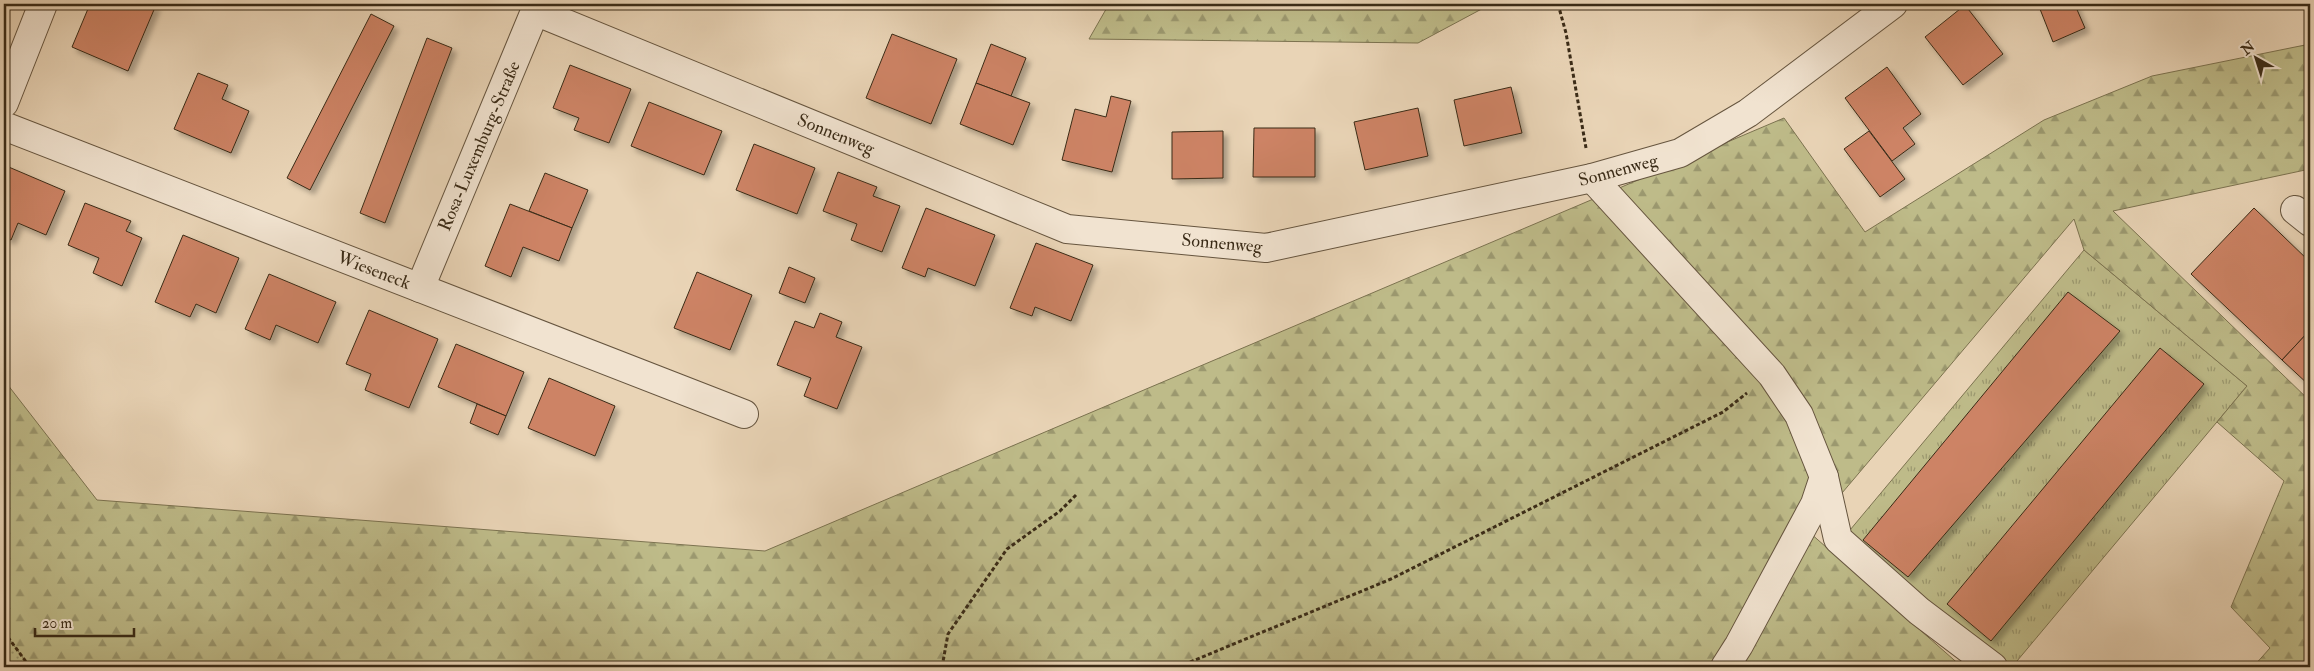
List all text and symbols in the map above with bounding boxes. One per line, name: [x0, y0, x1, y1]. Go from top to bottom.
north arrow: [2232, 32, 2282, 82]
text: N: [2237, 37, 2259, 59]
street label: Rosa-Luxemburg-Straße: [433, 57, 526, 235]
street label: Sonnenweg: [794, 109, 879, 161]
street label: Sonnenweg: [1576, 149, 1661, 192]
street label: Sonnenweg: [1181, 229, 1265, 259]
street label: Wieseneck: [333, 246, 414, 295]
scale bar: [35, 606, 134, 638]
text: 20 m: [42, 614, 72, 633]

